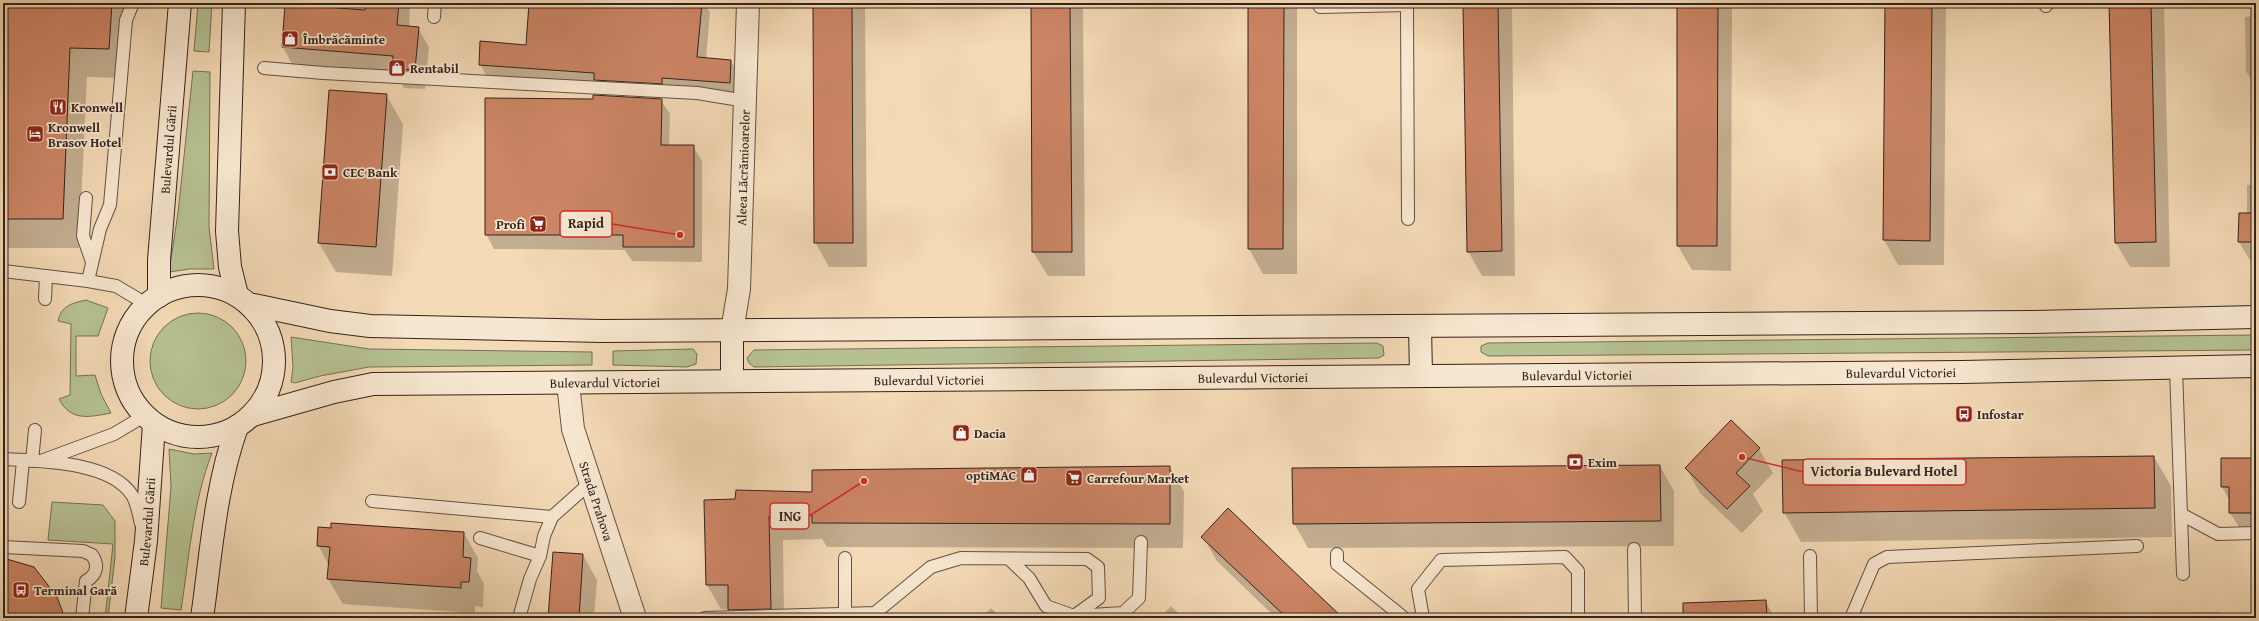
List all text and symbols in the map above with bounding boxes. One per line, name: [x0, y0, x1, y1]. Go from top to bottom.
shop icon: Îmbrăcăminte: [280, 29, 300, 49]
place label: Îmbrăcăminte: [302, 30, 385, 49]
shop icon: Rentabil: [387, 58, 407, 78]
place label: Rentabil: [410, 59, 459, 78]
restaurant icon: Kronwell: [48, 97, 68, 117]
place label: Kronwell: [71, 98, 123, 117]
street label: Bulevardul Gării: [155, 104, 182, 194]
street label: Aleea Lăcrămioarelor: [732, 108, 755, 226]
place label: Kronwell Brasov Hotel: [48, 118, 122, 152]
hotel icon: Kronwell Brasov Hotel: [25, 124, 45, 144]
bank icon: CEC Bank: [320, 162, 340, 182]
place label: CEC Bank: [343, 163, 398, 182]
callout: Rapid: [560, 211, 612, 237]
text: Rapid: [568, 213, 604, 233]
supermarket icon: Profi: [528, 214, 548, 234]
place label: Profi: [496, 215, 525, 234]
street label: Bulevardul Victoriei: [1846, 363, 1957, 383]
street label: Bulevardul Victoriei: [1522, 365, 1633, 385]
street label: Bulevardul Victoriei: [1198, 368, 1309, 388]
street label: Bulevardul Victoriei: [874, 370, 985, 390]
street label: Bulevardul Victoriei: [550, 373, 661, 393]
bus stop icon: Infostar: [1954, 404, 1974, 424]
place label: Infostar: [1977, 405, 2024, 424]
shop icon: Dacia: [951, 423, 971, 443]
place label: Dacia: [974, 424, 1006, 443]
bank icon: Exim: [1565, 452, 1585, 472]
place label: Exim: [1588, 453, 1618, 472]
street label: Strada Prahova: [574, 459, 618, 544]
callout: Victoria Bulevard Hotel: [1803, 459, 1966, 485]
text: Victoria Bulevard Hotel: [1810, 461, 1958, 481]
shop icon: optiMAC: [1019, 465, 1039, 485]
place label: optiMAC: [966, 466, 1016, 485]
supermarket icon: Carrefour Market: [1064, 468, 1084, 488]
place label: Carrefour Market: [1087, 469, 1189, 488]
street label: Bulevardul Gării: [134, 476, 160, 567]
callout: ING: [770, 503, 809, 529]
text: ING: [779, 506, 802, 526]
bus stop icon: Terminal Gară: [11, 580, 31, 600]
place label: Terminal Gară: [34, 581, 117, 600]

